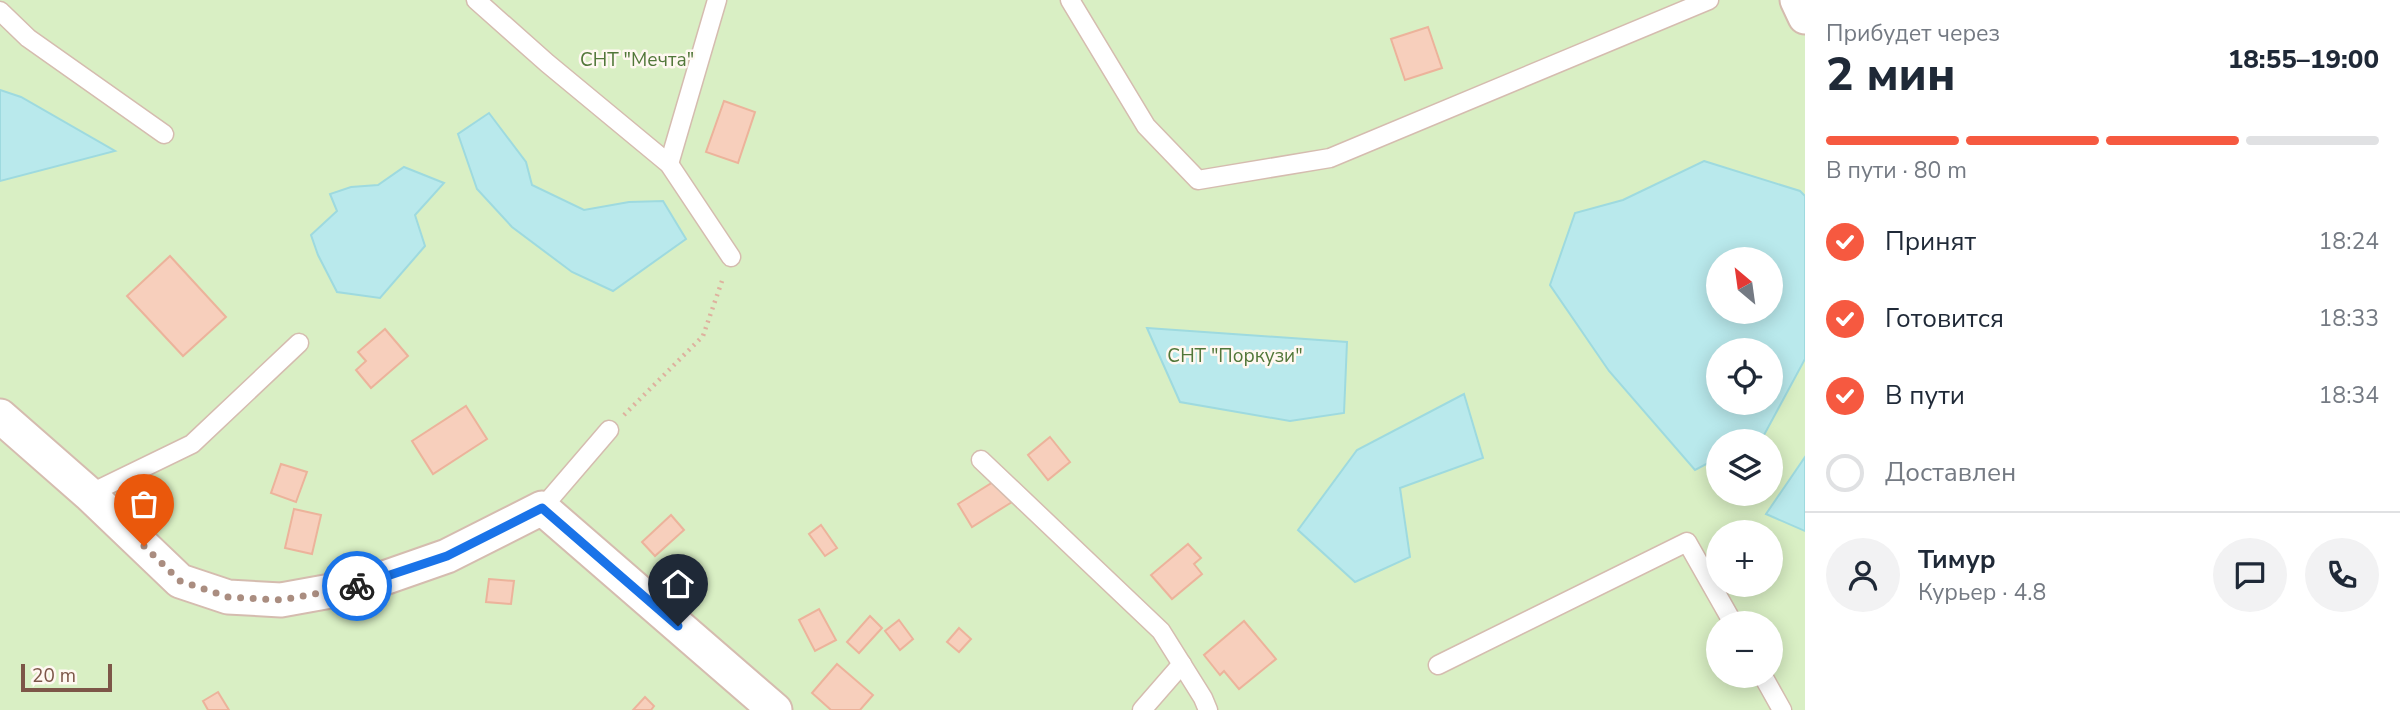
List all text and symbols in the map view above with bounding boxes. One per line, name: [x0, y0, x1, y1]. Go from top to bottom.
text: Прибудет через: [1826, 18, 2000, 49]
text: 18:55–19:00: [2228, 42, 2379, 77]
text: 2 мин: [1826, 43, 1955, 106]
park label: СНТ "Мечта": [580, 47, 694, 73]
text: В пути · 80 m: [1826, 155, 1967, 186]
icon: check: [1826, 223, 1864, 261]
text: Принят: [1885, 224, 1976, 259]
text: 18:24: [2319, 226, 2379, 257]
north arrow: [1706, 247, 1783, 324]
map controls: [1706, 247, 1783, 688]
icon: check: [1826, 300, 1864, 338]
text: Готовится: [1885, 301, 2004, 336]
text: 18:33: [2319, 303, 2379, 334]
button: locate: [1706, 338, 1783, 415]
park label: СНТ "Поркузи": [1167, 343, 1303, 369]
icon: check: [1826, 377, 1864, 415]
text: В пути: [1885, 378, 1965, 413]
text: 18:34: [2319, 380, 2379, 411]
button: layers: [1706, 429, 1783, 506]
text: Доставлен: [1885, 455, 2016, 490]
pin: [114, 474, 174, 546]
icon: bag: [125, 485, 163, 523]
button: +: [1706, 520, 1783, 597]
button: person: [1826, 538, 1900, 612]
button: chat: [2213, 538, 2287, 612]
button: phone: [2305, 538, 2379, 612]
text: Тимур: [1918, 542, 1996, 577]
courier: [322, 551, 392, 621]
pin: [648, 554, 708, 626]
icon: home: [659, 565, 697, 603]
icon: bike: [338, 567, 376, 605]
text: Курьер · 4.8: [1918, 577, 2046, 608]
button: −: [1706, 611, 1783, 688]
scale bar: [21, 661, 112, 693]
text: 20 m: [32, 663, 76, 689]

